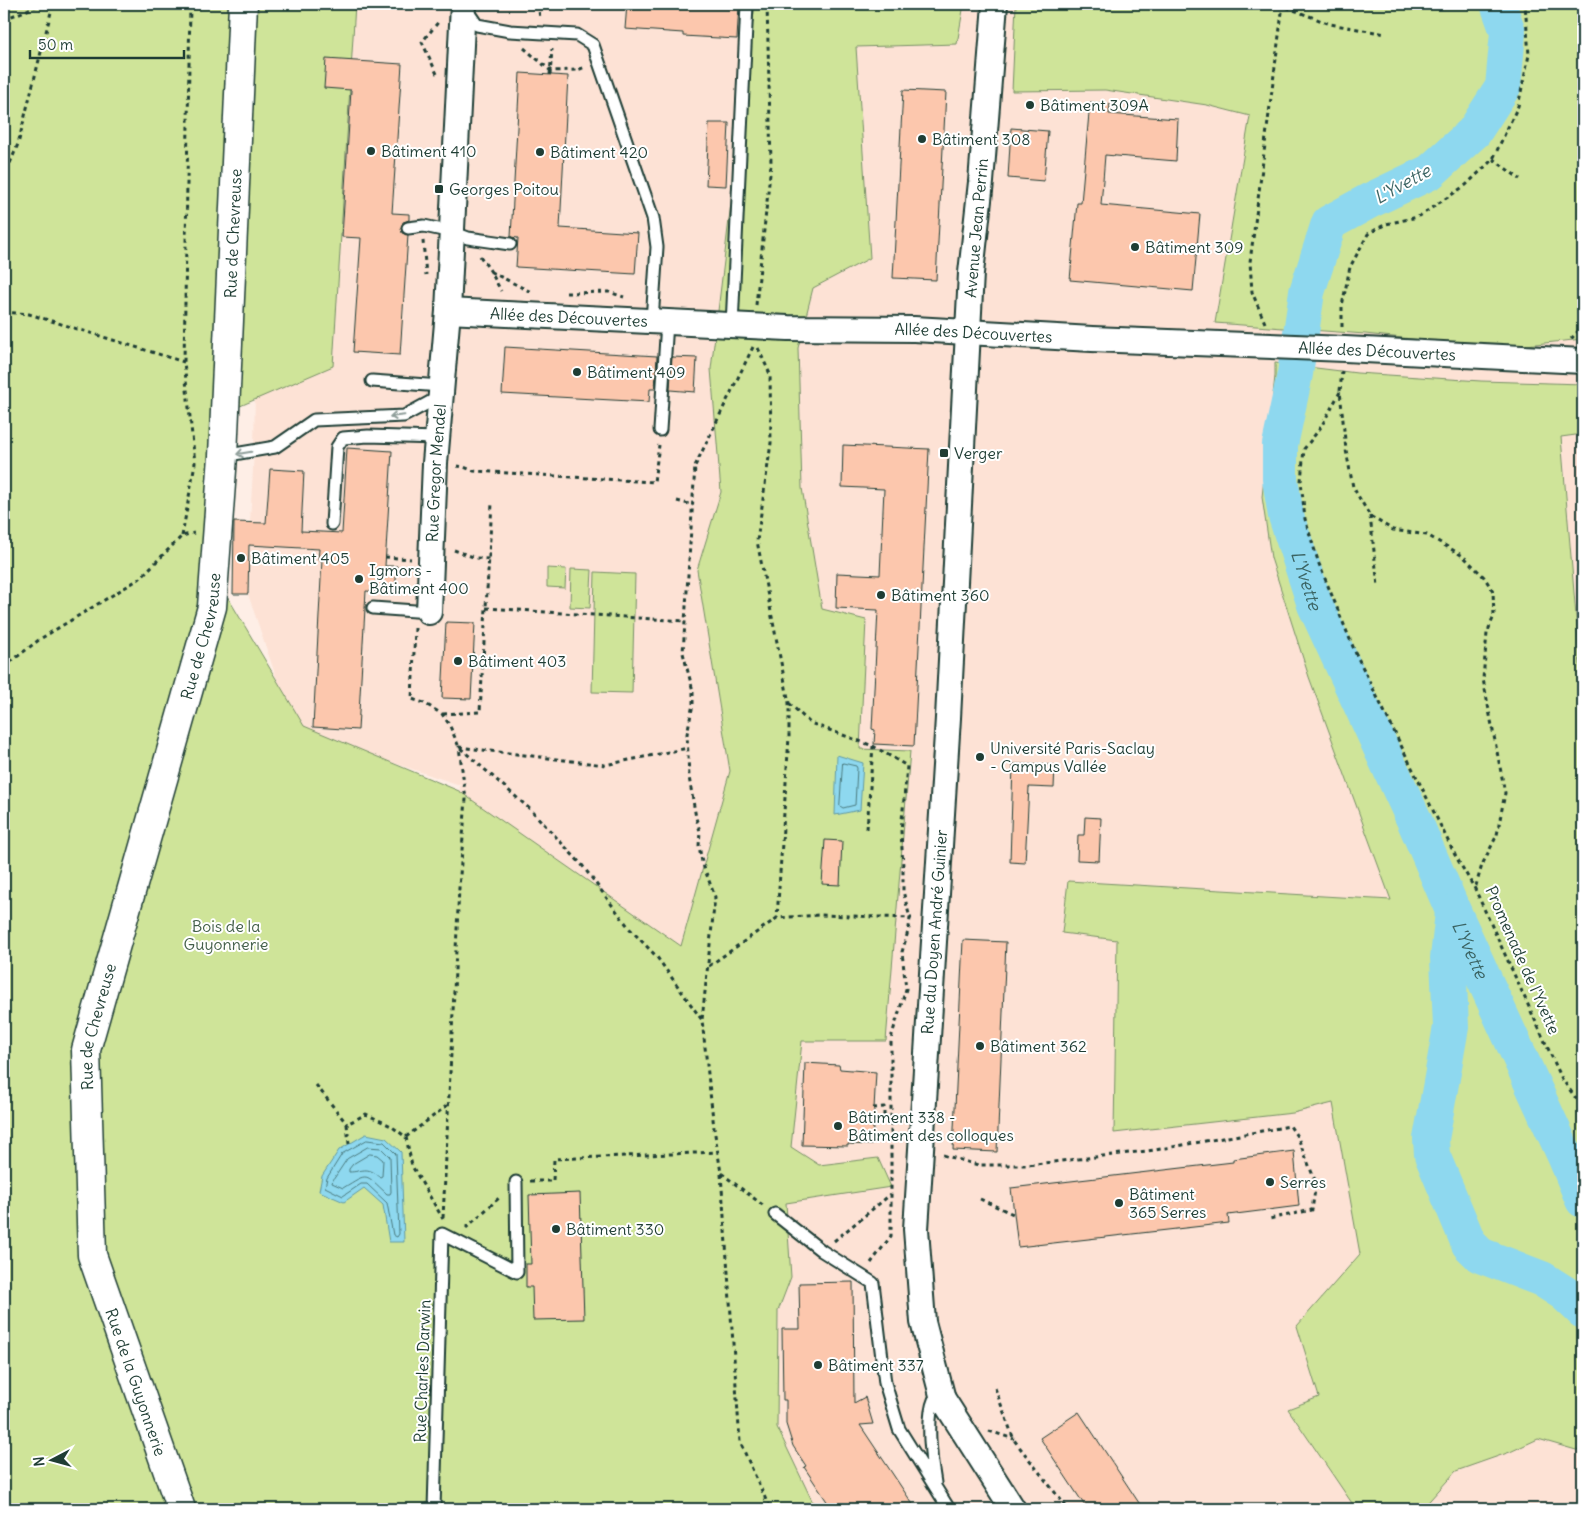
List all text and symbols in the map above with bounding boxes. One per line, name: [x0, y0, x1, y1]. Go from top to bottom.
scale bar: [30, 28, 184, 60]
text: 50 m: [38, 35, 73, 54]
place label: Bâtiment 309A: [1040, 95, 1149, 115]
marker: Bâtiment 309A: [1024, 99, 1036, 111]
place label: Bâtiment 308: [932, 129, 1030, 149]
marker: Bâtiment 308: [916, 133, 928, 145]
place label: Bâtiment 410: [381, 141, 477, 161]
place label: Bâtiment 420: [550, 142, 648, 162]
marker: Bâtiment 410: [365, 145, 377, 157]
marker: Bâtiment 420: [534, 146, 546, 158]
street label: Avenue Jean Perrin: [960, 157, 992, 299]
water label: L'Yvette: [1370, 159, 1435, 209]
street label: Rue de Chevreuse: [220, 168, 246, 299]
place label: Georges Poitou: [449, 179, 559, 199]
marker: Georges Poitou: [433, 183, 445, 195]
place label: Bâtiment 309: [1145, 237, 1243, 257]
marker: Bâtiment 309: [1129, 241, 1141, 253]
street label: Allée des Découvertes: [489, 303, 648, 331]
street label: Allée des Découvertes: [895, 319, 1053, 347]
street label: Allée des Découvertes: [1298, 337, 1456, 365]
place label: Bâtiment 409: [587, 362, 686, 382]
marker: Bâtiment 409: [571, 366, 583, 378]
street label: Rue Gregor Mendel: [422, 403, 450, 543]
one-way arrow: [390, 411, 406, 421]
place label: Verger: [954, 443, 1003, 463]
marker: Verger: [938, 447, 950, 459]
one-way arrow: [236, 448, 252, 458]
place label: Bâtiment 405: [251, 548, 350, 568]
water label: L'Yvette: [1287, 548, 1328, 614]
marker: Bâtiment 405: [235, 552, 247, 564]
place label: Igmors - Bâtiment 400: [369, 560, 469, 598]
street label: Rue de Chevreuse: [176, 572, 224, 702]
marker: Igmors - Bâtiment 400: [353, 573, 365, 585]
place label: Bâtiment 360: [891, 585, 989, 605]
marker: Bâtiment 360: [875, 589, 887, 601]
place label: Bâtiment 403: [468, 651, 566, 671]
marker: Bâtiment 403: [452, 655, 464, 667]
place label: Université Paris-Saclay - Campus Vallée: [990, 738, 1155, 776]
marker: Université Paris-Saclay - Campus Vallée: [974, 751, 986, 763]
street label: Rue du Doyen André Guinier: [917, 828, 951, 1035]
street label: Promenade de l'Yvette: [1481, 883, 1565, 1037]
park label: Bois de la Guyonnerie: [184, 916, 268, 954]
water label: L'Yvette: [1447, 917, 1494, 983]
street label: Rue de Chevreuse: [76, 961, 120, 1090]
place label: Bâtiment 362: [990, 1036, 1087, 1056]
marker: Bâtiment 362: [974, 1040, 986, 1052]
place label: Bâtiment 338 - Bâtiment des colloques: [848, 1107, 1014, 1145]
marker: Bâtiment 338 - Bâtiment des colloques: [832, 1120, 844, 1132]
place label: Serres: [1280, 1172, 1326, 1192]
marker: Serres: [1264, 1176, 1276, 1188]
place label: Bâtiment 365 Serres: [1129, 1184, 1206, 1222]
marker: Bâtiment 365 Serres: [1113, 1197, 1125, 1209]
place label: Bâtiment 330: [566, 1219, 664, 1239]
marker: Bâtiment 330: [550, 1223, 562, 1235]
street label: Rue Charles Darwin: [410, 1299, 434, 1443]
street label: Rue de la Guyonnerie: [101, 1306, 171, 1458]
place label: Bâtiment 337: [828, 1355, 924, 1375]
marker: Bâtiment 337: [812, 1359, 824, 1371]
north arrow: [28, 1436, 78, 1486]
text: N: [30, 1456, 49, 1467]

